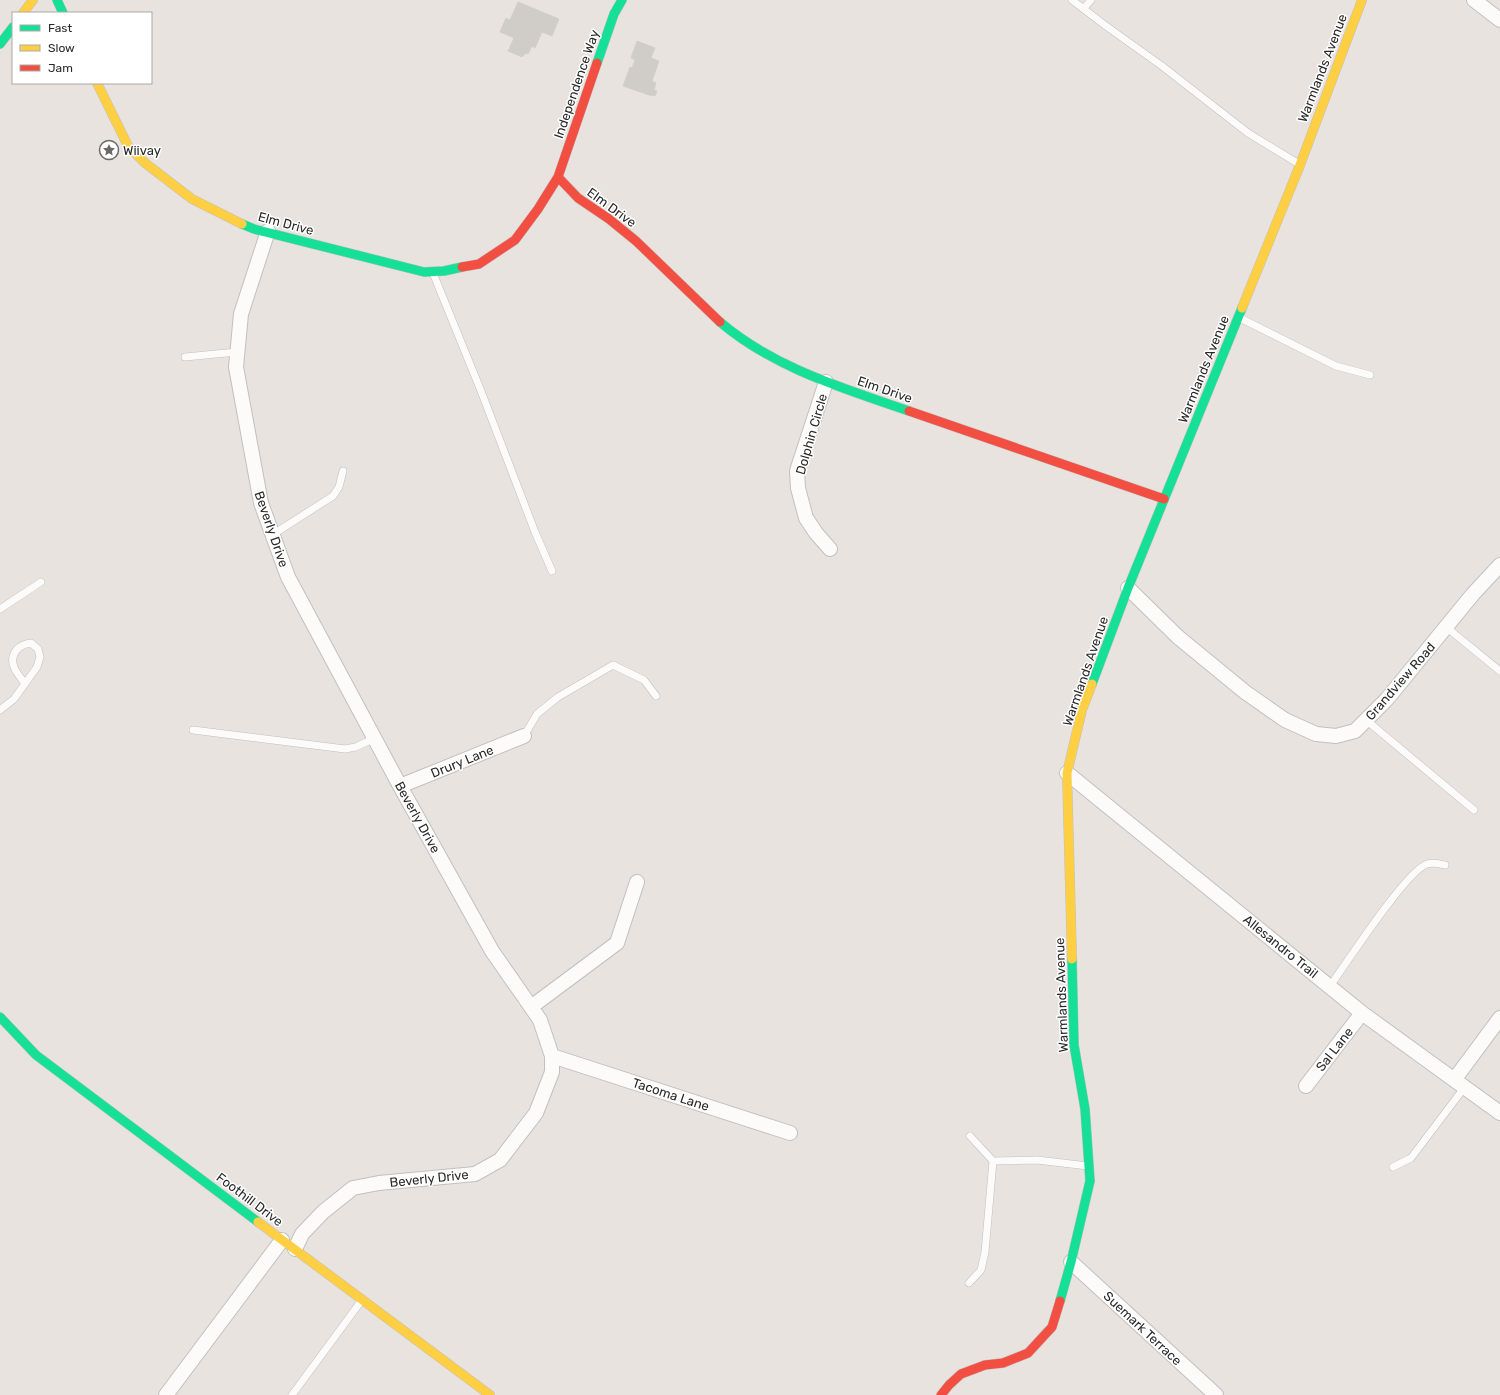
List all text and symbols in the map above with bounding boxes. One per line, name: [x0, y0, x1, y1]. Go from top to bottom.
legend: [12, 12, 152, 84]
street label: Warmlands Avenue: [1295, 12, 1350, 124]
text: Fast: [48, 21, 72, 35]
street label: Independence Way: [551, 28, 602, 141]
text: Slow: [48, 41, 75, 55]
text: Jam: [48, 61, 73, 75]
place icon: Wiivay: [98, 139, 120, 161]
place label: Wiivay: [123, 143, 161, 158]
street label: Elm Drive: [584, 185, 639, 230]
street label: Elm Drive: [256, 209, 315, 238]
street label: Warmlands Avenue: [1175, 313, 1232, 425]
street label: Elm Drive: [855, 373, 914, 406]
street label: Dolphin Circle: [793, 392, 830, 476]
street label: Beverly Drive: [252, 489, 292, 569]
street label: Warmlands Avenue: [1060, 614, 1111, 728]
street label: Grandview Road: [1363, 639, 1438, 723]
street label: Drury Lane: [429, 742, 496, 781]
street label: Beverly Drive: [392, 779, 443, 856]
street label: Allesandro Trail: [1240, 912, 1321, 981]
street label: Warmlands Avenue: [1052, 937, 1071, 1053]
street label: Sal Lane: [1313, 1024, 1356, 1074]
street label: Tacoma Lane: [631, 1075, 711, 1114]
street label: Beverly Drive: [389, 1167, 469, 1190]
street label: Foothill Drive: [214, 1170, 286, 1229]
street label: Suemark Terrace: [1101, 1288, 1185, 1368]

